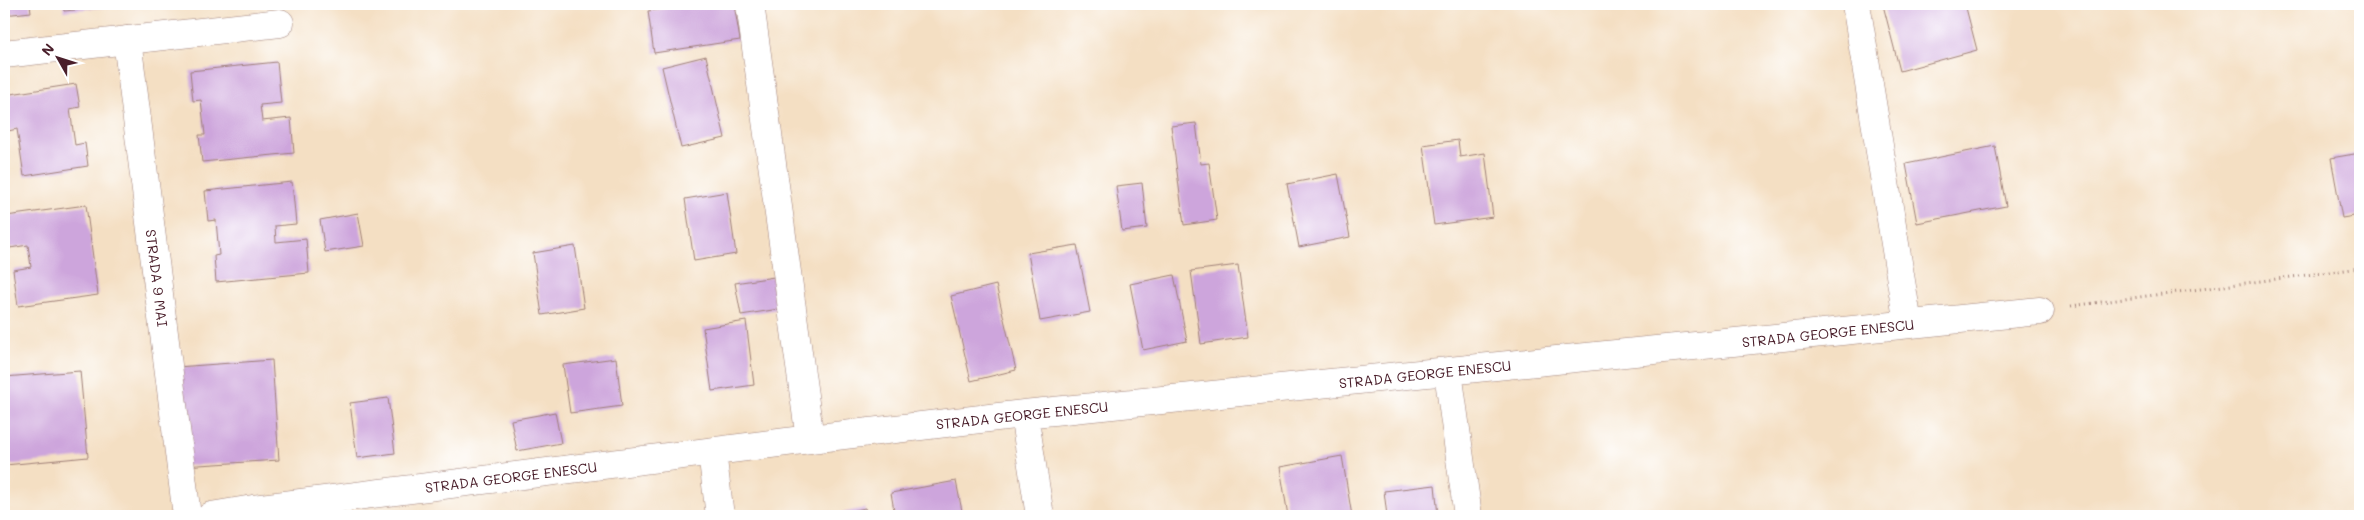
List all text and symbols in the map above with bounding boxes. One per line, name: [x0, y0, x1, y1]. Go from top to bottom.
north arrow: [32, 32, 82, 82]
text: N: [37, 39, 58, 60]
street label: STRADA 9 MAI: [142, 228, 172, 328]
street label: STRADA GEORGE ENESCU: [1741, 315, 1915, 351]
street label: STRADA GEORGE ENESCU: [1338, 356, 1512, 392]
street label: STRADA GEORGE ENESCU: [935, 397, 1109, 433]
street label: STRADA GEORGE ENESCU: [424, 457, 598, 497]

